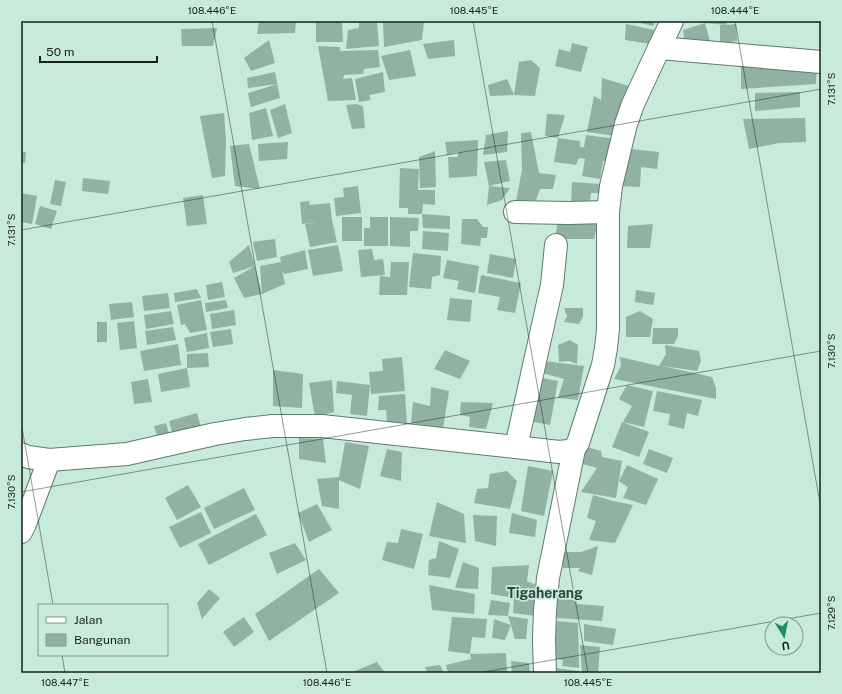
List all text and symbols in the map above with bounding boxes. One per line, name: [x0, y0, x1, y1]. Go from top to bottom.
text: 108.446°E: [188, 4, 236, 16]
text: 108.445°E: [450, 4, 498, 16]
text: 108.444°E: [711, 4, 759, 16]
scale bar: [40, 38, 157, 64]
text: 50 m: [46, 45, 74, 59]
text: 7.131°S: [825, 72, 837, 105]
text: 7.131°S: [5, 213, 17, 246]
text: 7.130°S: [825, 333, 837, 368]
text: 7.130°S: [5, 474, 17, 509]
district label: Tigaherang: [507, 585, 583, 601]
text: 7.129°S: [825, 595, 837, 630]
legend: [38, 604, 168, 656]
text: Jalan: [74, 613, 103, 627]
north arrow: [764, 616, 804, 656]
text: Bangunan: [74, 633, 130, 647]
text: U: [781, 639, 791, 652]
text: 108.447°E: [41, 676, 89, 688]
text: 108.446°E: [303, 676, 351, 688]
text: 108.445°E: [564, 676, 612, 688]

